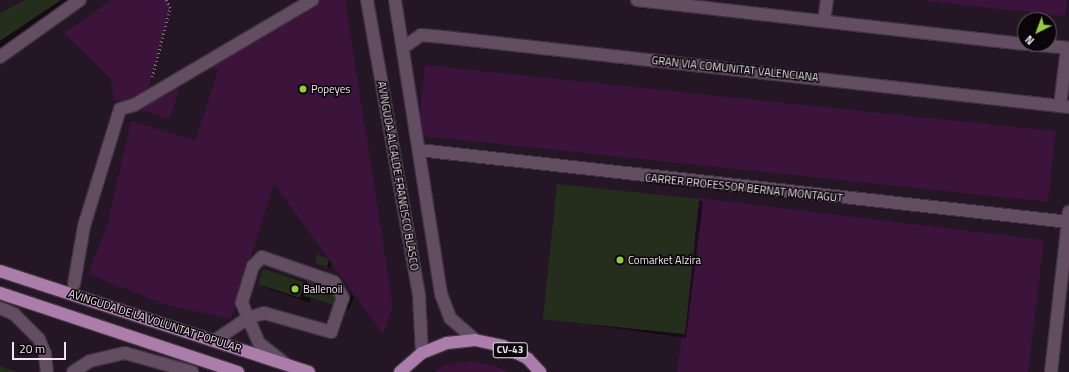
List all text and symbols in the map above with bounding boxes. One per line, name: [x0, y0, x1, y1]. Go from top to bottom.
north arrow: [1017, 12, 1057, 52]
text: N: [1021, 32, 1038, 49]
street label: GRAN VIA COMUNITAT VALENCIANA: [651, 54, 819, 84]
street label: AVINGUDA ALCALDE FRANCISCO BLASCO: [375, 80, 421, 272]
place label: Popeyes: [311, 82, 350, 96]
marker: Popeyes: [298, 84, 308, 94]
street label: CARRER PROFESSOR BERNAT MONTAGUT: [644, 171, 844, 205]
place label: Comarket Alzira: [628, 253, 701, 267]
marker: Comarket Alzira: [615, 255, 625, 265]
place label: Ballenoil: [303, 282, 343, 296]
marker: Ballenoil: [290, 284, 300, 294]
street label: AVINGUDA DE LA VOLUNTAT POPULAR: [67, 287, 243, 355]
scale bar: [14, 334, 68, 360]
text: 20 m: [19, 339, 45, 358]
road number: CV-43: [492, 342, 528, 358]

